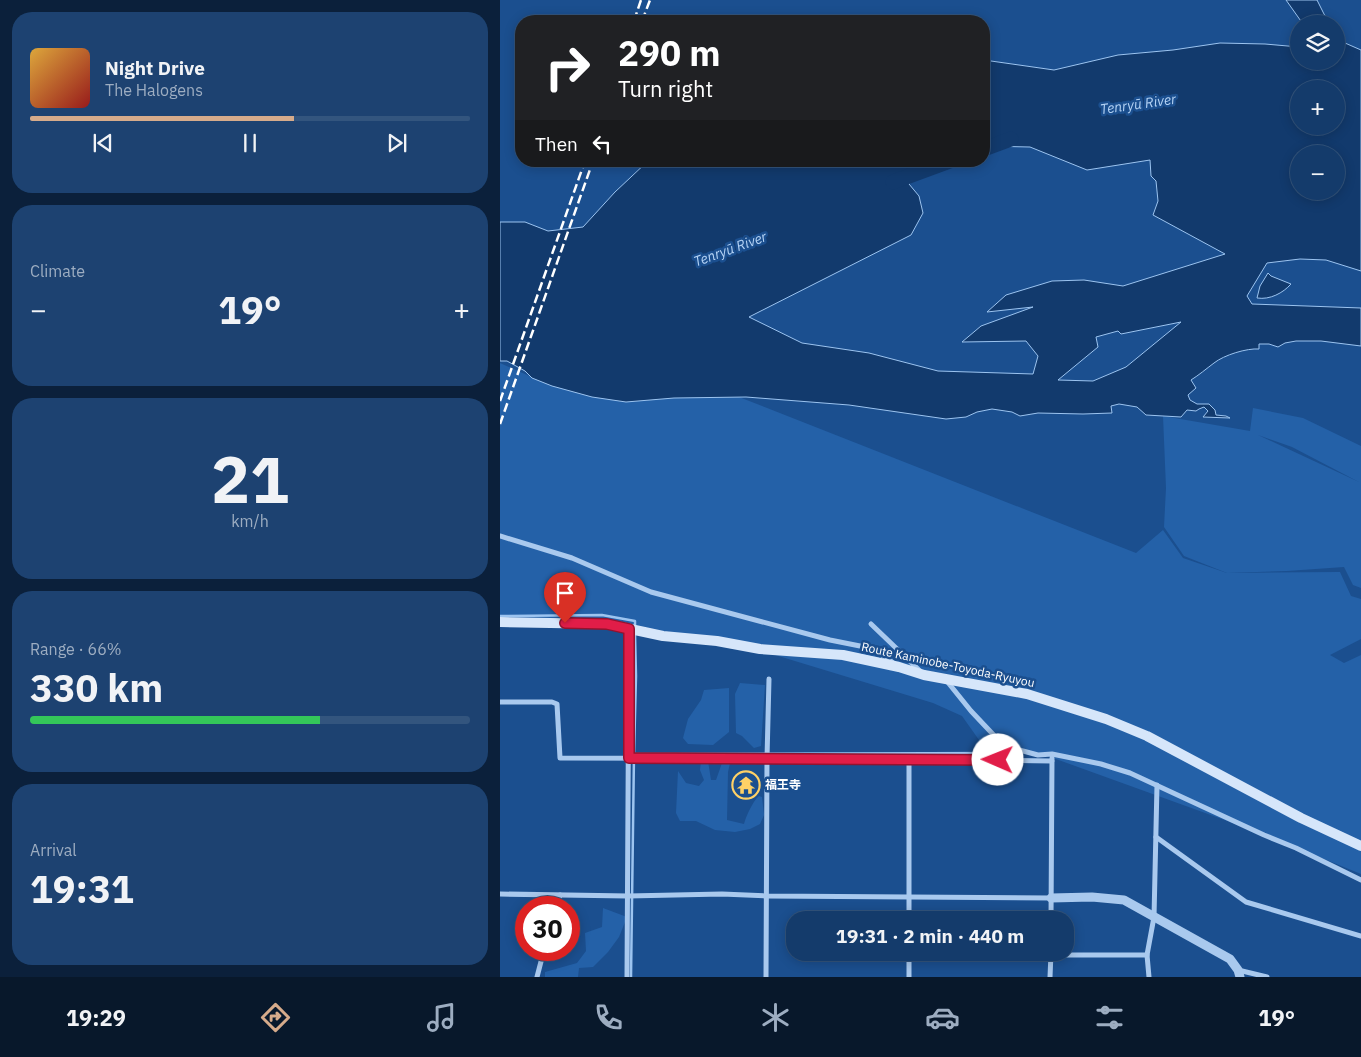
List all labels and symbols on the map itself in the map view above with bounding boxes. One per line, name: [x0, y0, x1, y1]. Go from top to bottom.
water label: Tenryū River: [1099, 90, 1178, 118]
water label: Tenryū River: [691, 227, 770, 271]
pin: [544, 572, 586, 623]
street label: Route Kaminobe-Toyoda-Ryuyou: [860, 639, 1036, 690]
position arrow: [971, 733, 1023, 785]
temple icon: 福王寺: [731, 770, 761, 800]
place label: 福王寺: [765, 777, 801, 792]
speed limit sign: 30: [515, 896, 580, 961]

